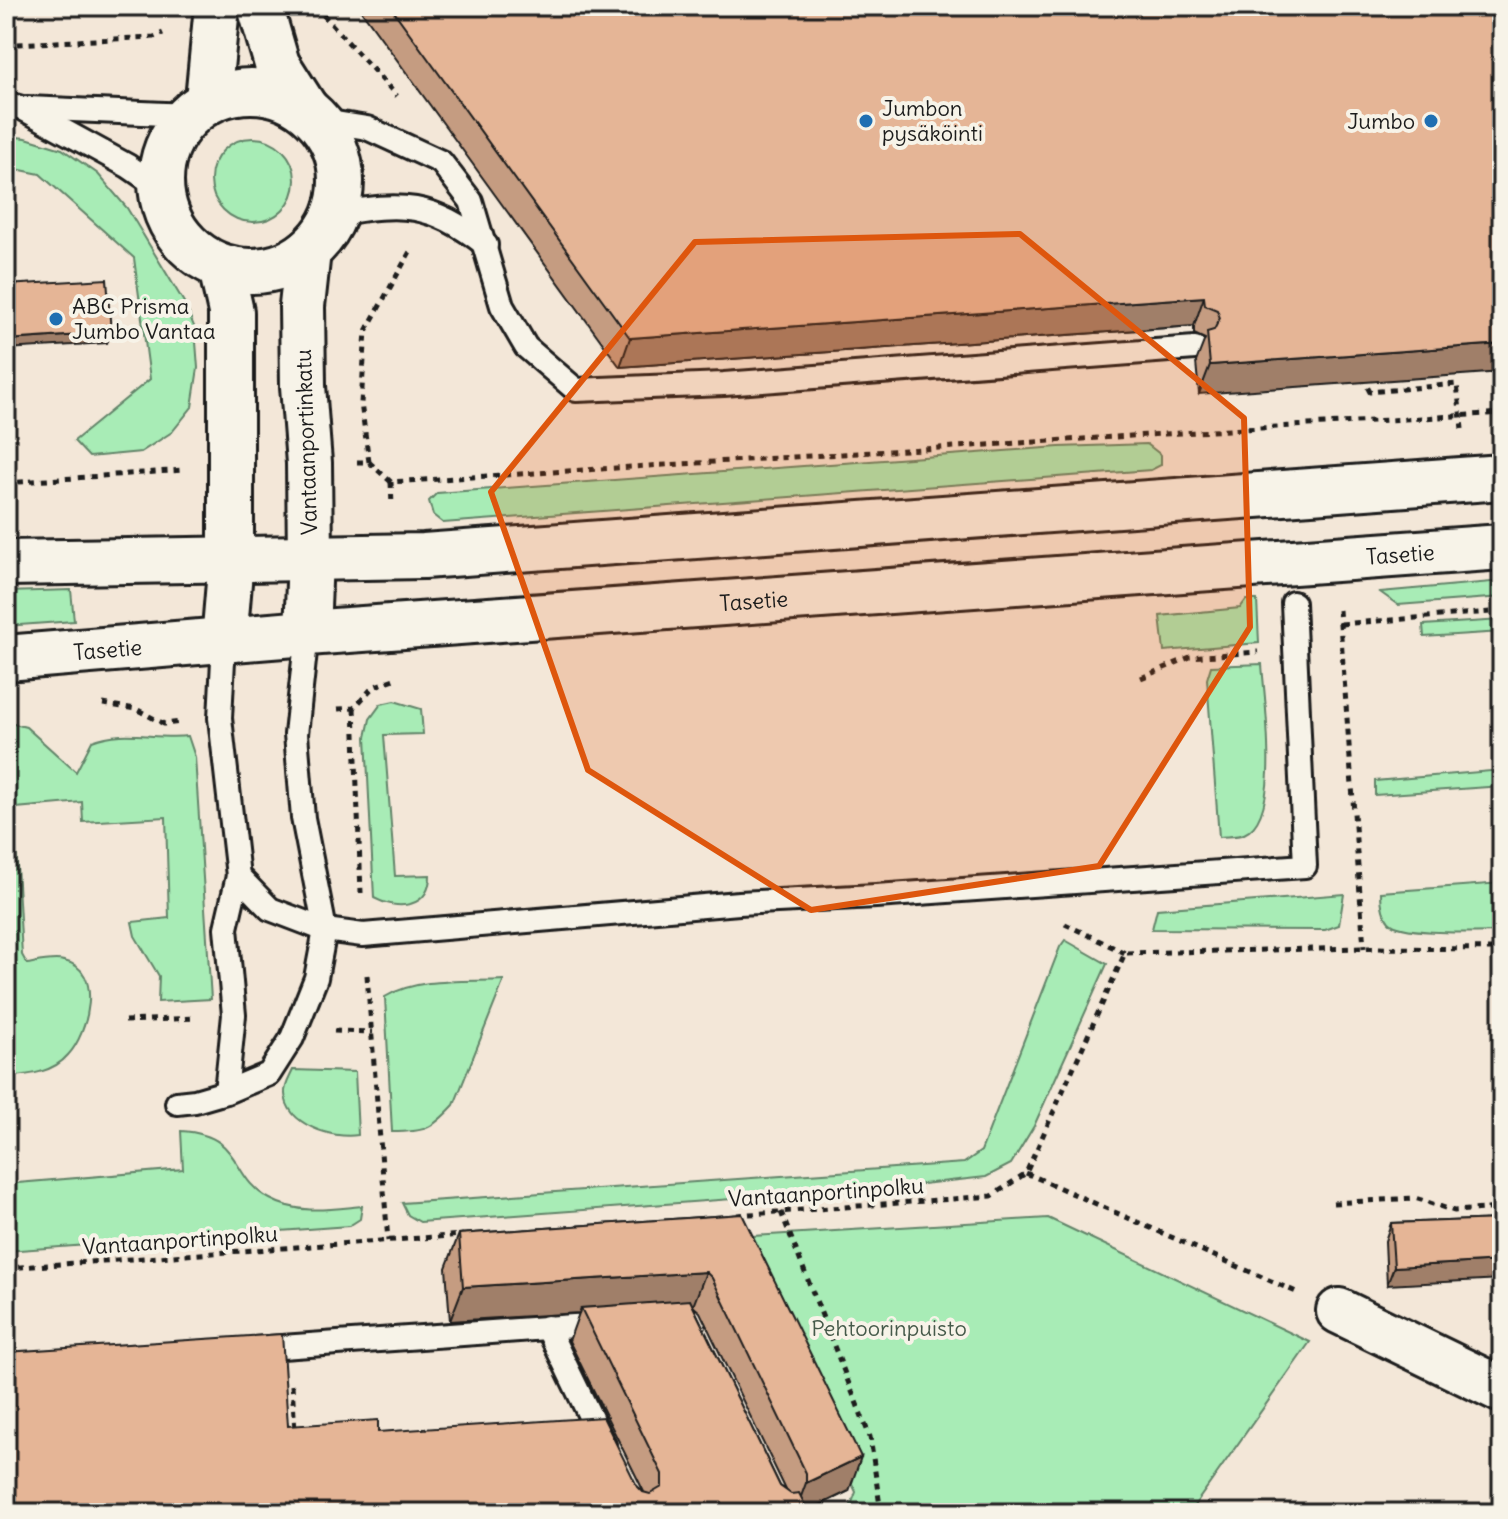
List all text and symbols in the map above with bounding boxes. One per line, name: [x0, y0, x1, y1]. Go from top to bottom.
place label: Jumbon pysäköinti: [882, 94, 983, 147]
place label: Jumbo: [1347, 107, 1415, 135]
marker: Jumbon pysäköinti: [857, 112, 875, 130]
marker: Jumbo: [1422, 112, 1440, 130]
place label: ABC Prisma Jumbo Vantaa: [72, 292, 215, 345]
marker: ABC Prisma Jumbo Vantaa: [47, 310, 65, 328]
street label: Vantaanportinkatu: [289, 348, 323, 535]
street label: Tasetie: [1365, 538, 1435, 571]
street label: Tasetie: [719, 584, 789, 617]
street label: Tasetie: [72, 633, 143, 666]
street label: Vantaanportinpolku: [727, 1171, 925, 1213]
street label: Vantaanportinpolku: [81, 1219, 279, 1261]
park label: Pehtoorinpuisto: [811, 1314, 967, 1342]

